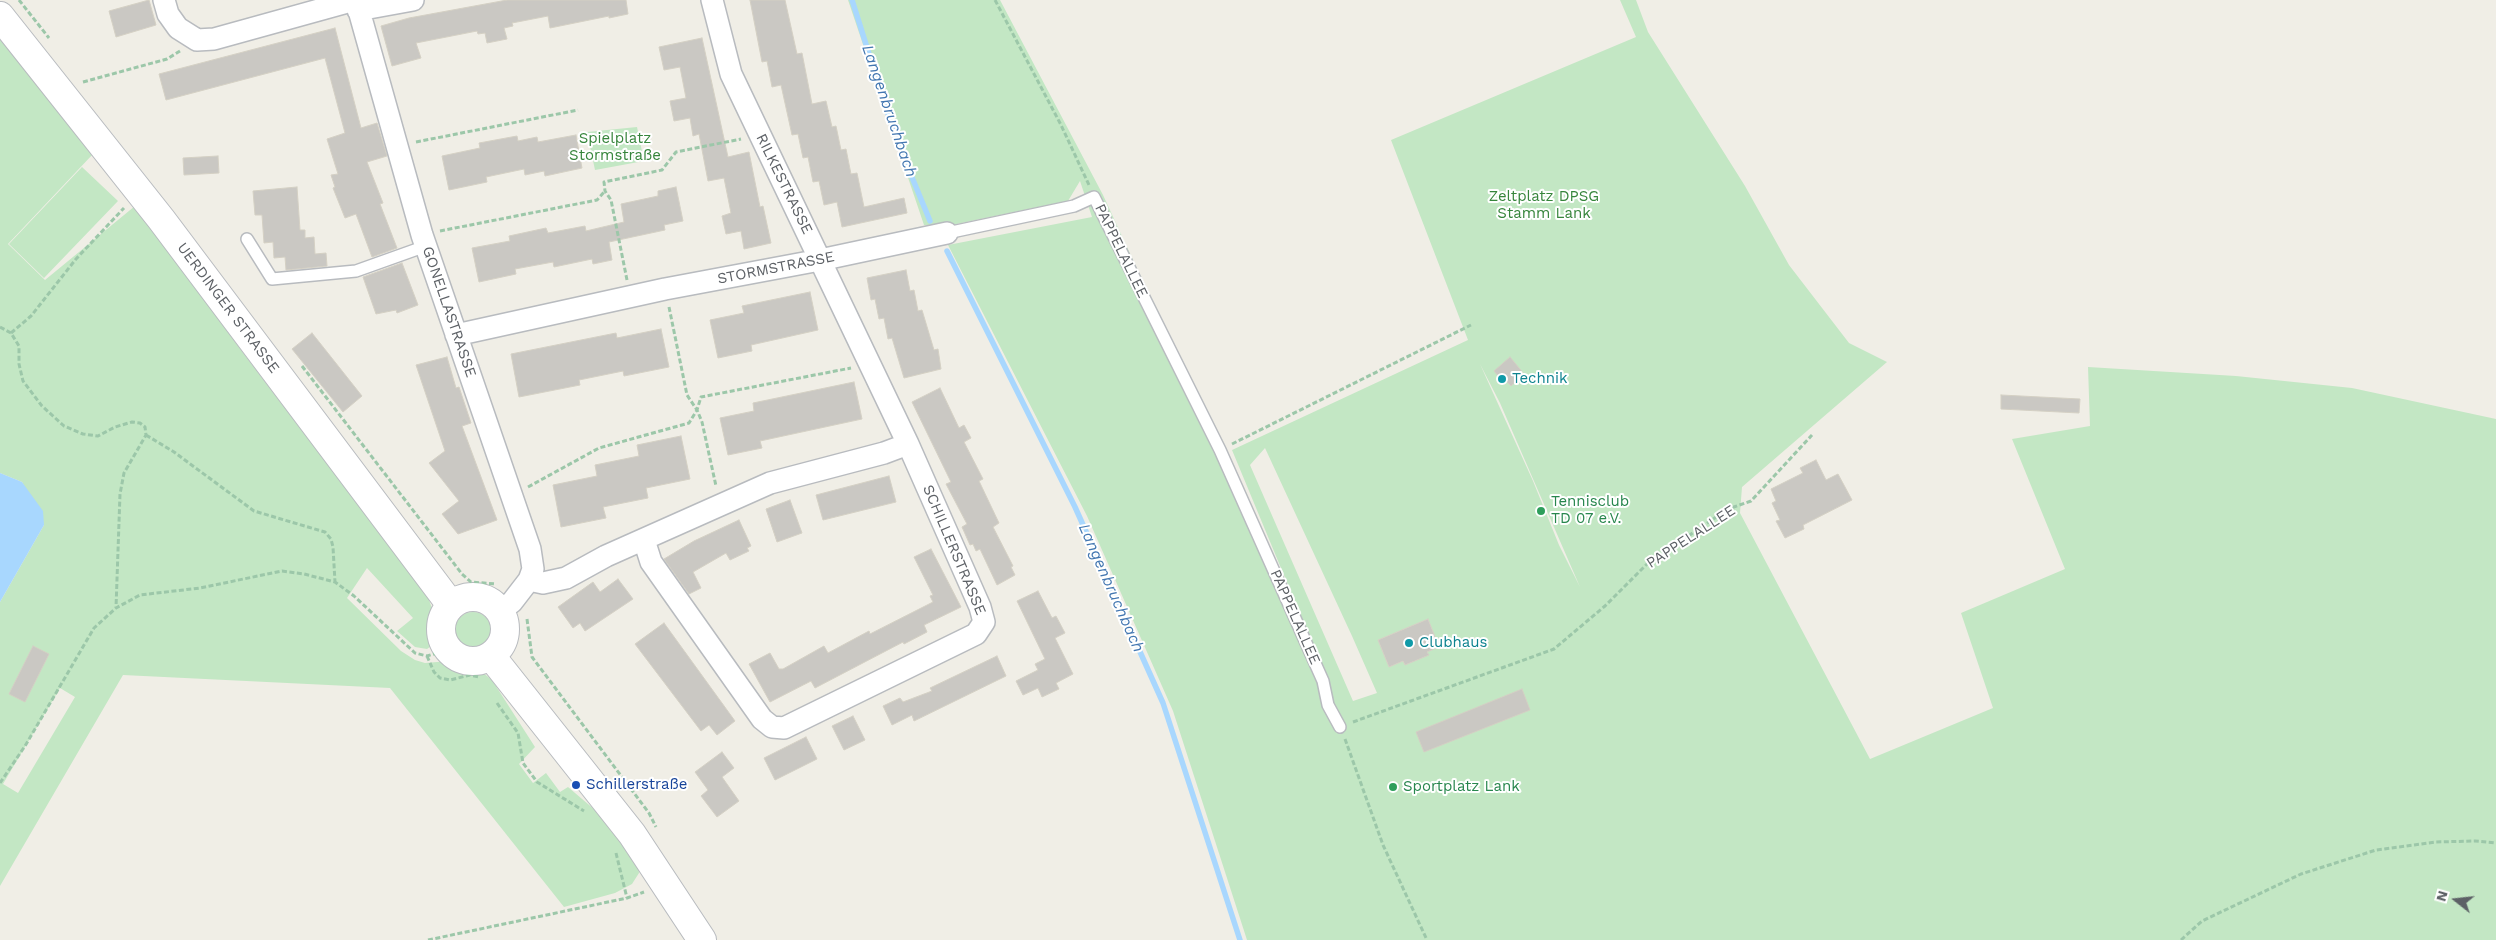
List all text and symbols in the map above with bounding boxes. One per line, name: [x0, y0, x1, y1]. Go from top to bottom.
water label: Langenbruchbach: [857, 42, 921, 180]
park label: Spielplatz Stormstraße: [569, 130, 661, 165]
street label: RILKESTRASSE: [752, 131, 816, 237]
park label: Zeltplatz DPSG Stamm Lank: [1489, 188, 1599, 223]
street label: PAPPELALLEE: [1091, 201, 1151, 301]
street label: UERDINGER STRASSE: [173, 239, 283, 377]
street label: GONELLASTRASSE: [418, 244, 480, 380]
street label: STORMSTRASSE: [716, 248, 836, 288]
place label: Technik: [1512, 370, 1568, 388]
marker: Technik: [1496, 373, 1508, 385]
street label: SCHILLERSTRASSE: [918, 482, 990, 618]
place label: Tennisclub TD 07 e.V.: [1551, 493, 1629, 528]
street label: PAPPELALLEE: [1643, 502, 1739, 572]
marker: Tennisclub TD 07 e.V.: [1535, 505, 1547, 517]
water label: Langenbruchbach: [1074, 521, 1148, 655]
street label: PAPPELALLEE: [1266, 567, 1324, 667]
place label: Clubhaus: [1419, 634, 1487, 652]
marker: Clubhaus: [1403, 637, 1415, 649]
place label: Schillerstraße: [586, 776, 687, 794]
place label: Sportplatz Lank: [1403, 778, 1520, 796]
marker: Schillerstraße: [570, 779, 582, 791]
marker: Sportplatz Lank: [1387, 781, 1399, 793]
north arrow: [2431, 875, 2481, 925]
text: N: [2432, 889, 2451, 903]

